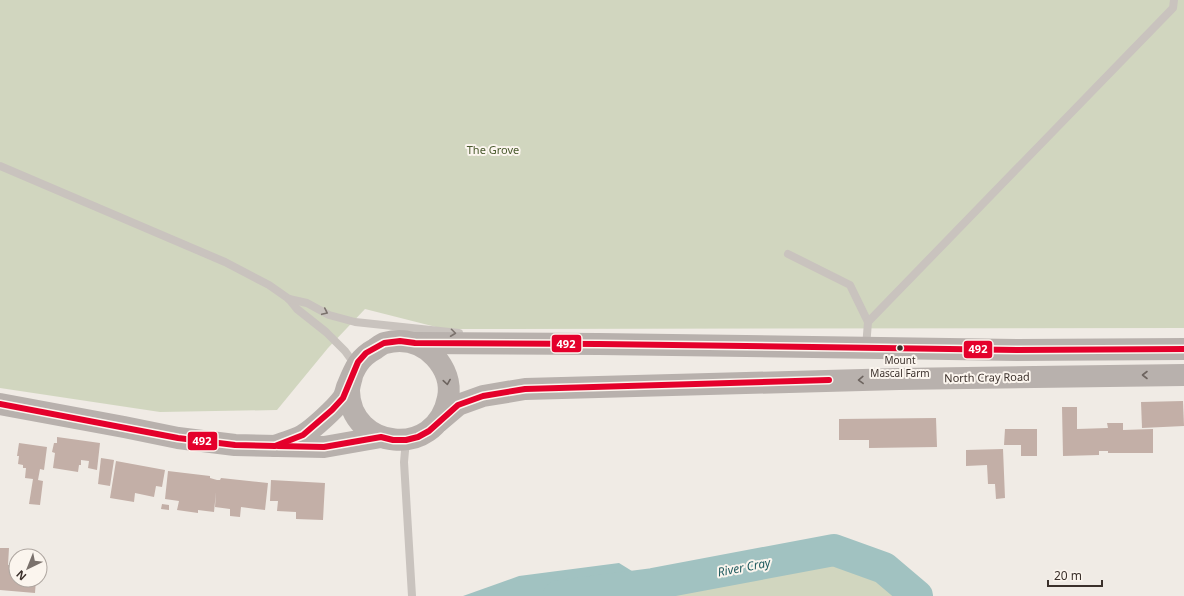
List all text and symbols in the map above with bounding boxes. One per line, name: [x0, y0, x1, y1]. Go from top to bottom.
park label: The Grove: [467, 142, 519, 157]
one-way arrow: [322, 308, 329, 316]
one-way arrow: [450, 328, 456, 337]
line badge: 492: [551, 334, 582, 353]
text: 492: [557, 336, 575, 351]
line badge: 492: [963, 340, 993, 359]
text: 492: [969, 341, 987, 356]
marker: Mount Mascal Farm: [895, 343, 905, 353]
place label: Mount Mascal Farm: [870, 353, 930, 380]
street label: North Cray Road: [944, 369, 1030, 385]
one-way arrow: [1142, 371, 1148, 379]
one-way arrow: [858, 375, 864, 384]
one-way arrow: [443, 379, 451, 385]
line badge: 492: [187, 431, 218, 451]
text: 492: [193, 433, 211, 448]
north arrow: [8, 548, 48, 588]
water label: River Cray: [716, 553, 773, 580]
scale bar: [1048, 562, 1102, 588]
text: N: [12, 567, 29, 584]
text: 20 m: [1054, 567, 1082, 584]

